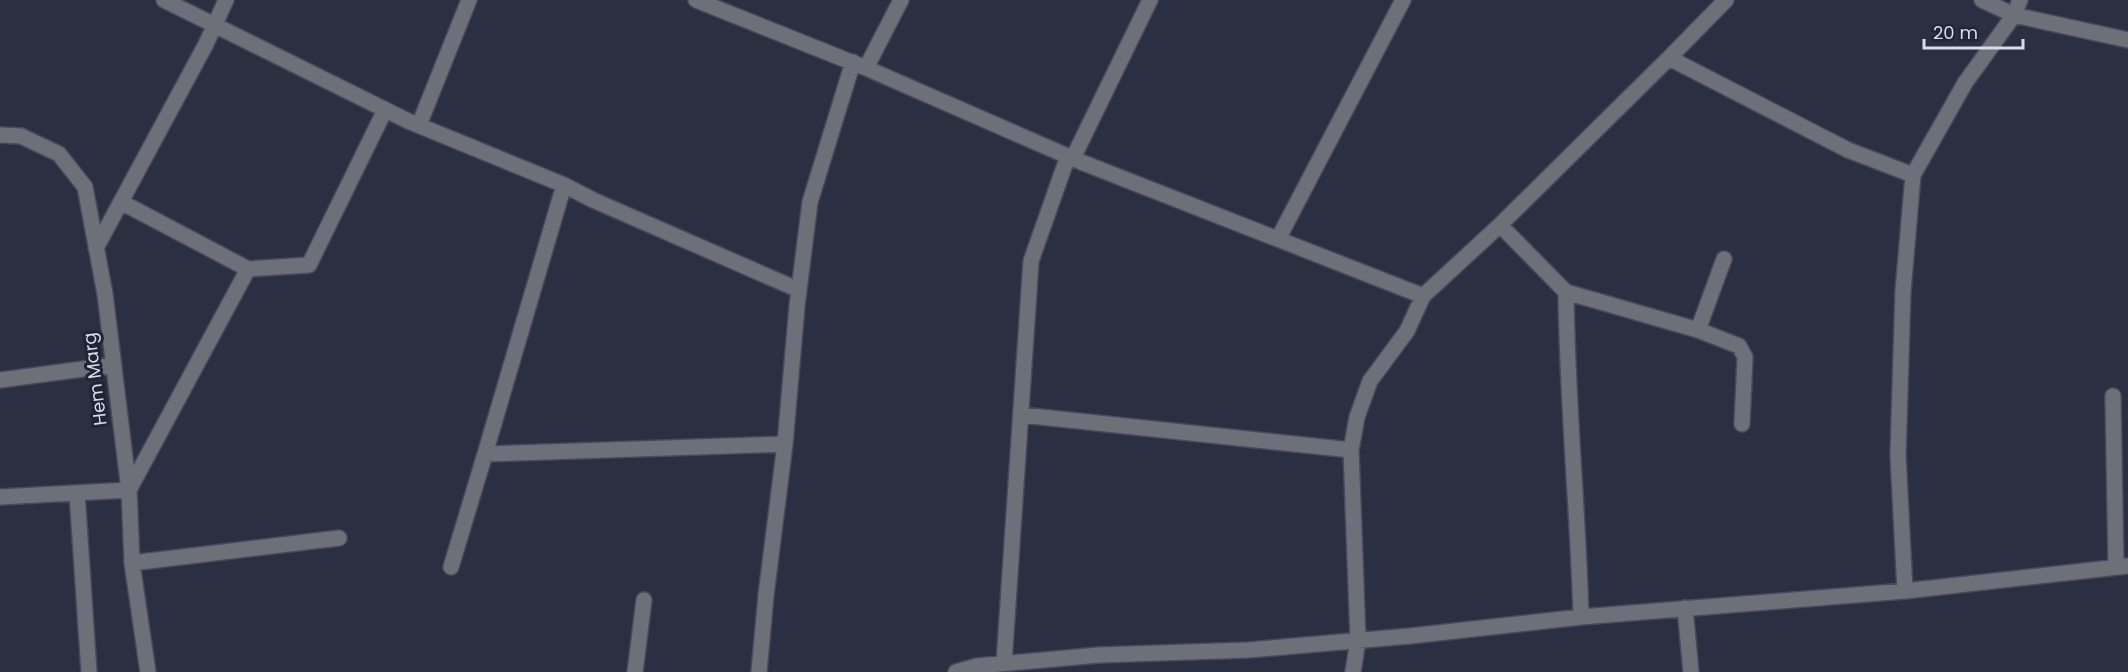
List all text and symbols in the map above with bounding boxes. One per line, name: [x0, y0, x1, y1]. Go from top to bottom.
scale bar: [1924, 12, 2023, 50]
text: 20 m: [1933, 20, 1978, 45]
street label: Hem Marg: [76, 331, 113, 427]

